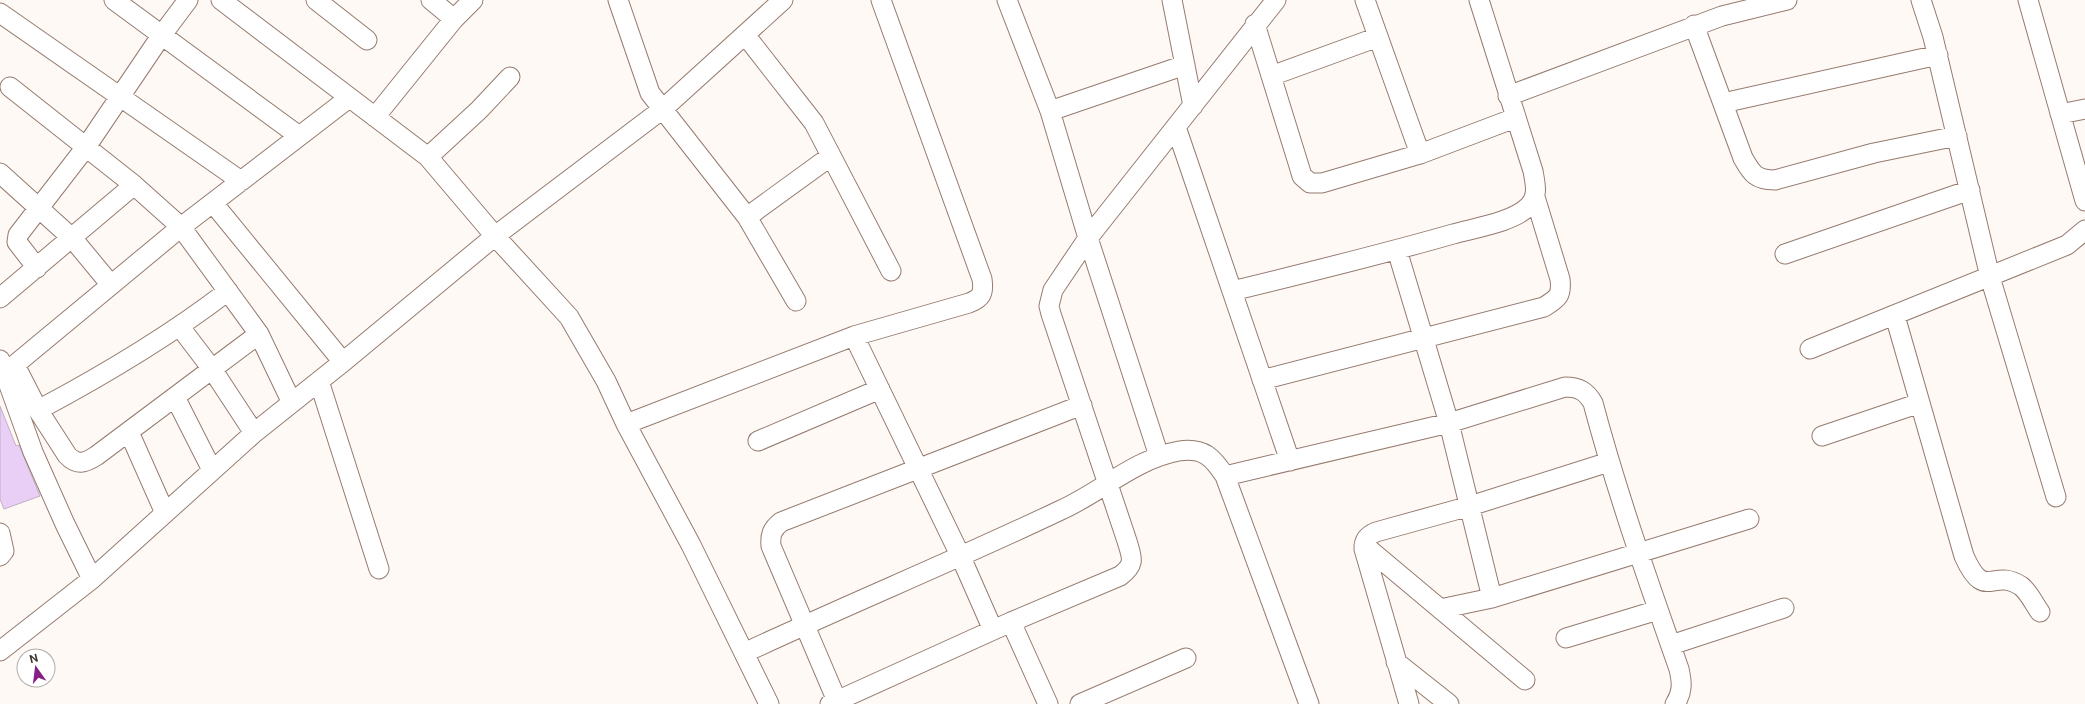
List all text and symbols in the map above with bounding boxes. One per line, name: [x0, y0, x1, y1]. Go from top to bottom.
north arrow: [16, 648, 56, 688]
text: N: [28, 651, 39, 665]

